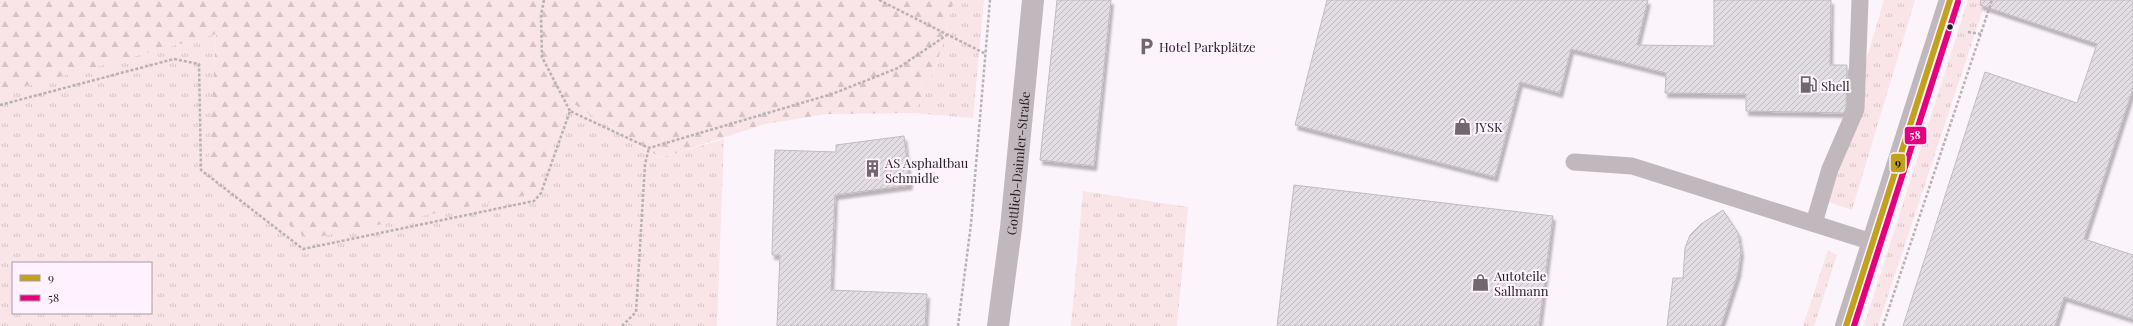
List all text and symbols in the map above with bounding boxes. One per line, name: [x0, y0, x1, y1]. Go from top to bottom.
unlabelled marker: [1945, 22, 1955, 32]
parking icon: Hotel Parkplätze: [1136, 36, 1156, 56]
place label: Hotel Parkplätze: [1159, 38, 1256, 55]
fuel station icon: Shell: [1798, 75, 1818, 95]
place label: Shell: [1821, 77, 1850, 94]
street label: Gottlieb-Daimler-Straße: [1002, 90, 1033, 236]
shop icon: JYSK: [1452, 116, 1472, 136]
place label: JYSK: [1474, 118, 1503, 135]
line badge: 58: [1904, 126, 1927, 145]
text: 58: [1909, 127, 1921, 142]
line badge: 9: [1890, 153, 1906, 173]
place label: AS Asphaltbau Schmidle: [884, 154, 969, 186]
text: 9: [1895, 155, 1901, 170]
building icon: AS Asphaltbau Schmidle: [862, 159, 882, 179]
legend: [12, 262, 152, 314]
place label: Autoteile Sallmann: [1493, 267, 1549, 299]
text: 9: [48, 269, 54, 285]
shop icon: Autoteile Sallmann: [1471, 272, 1491, 292]
text: 58: [48, 289, 59, 305]

